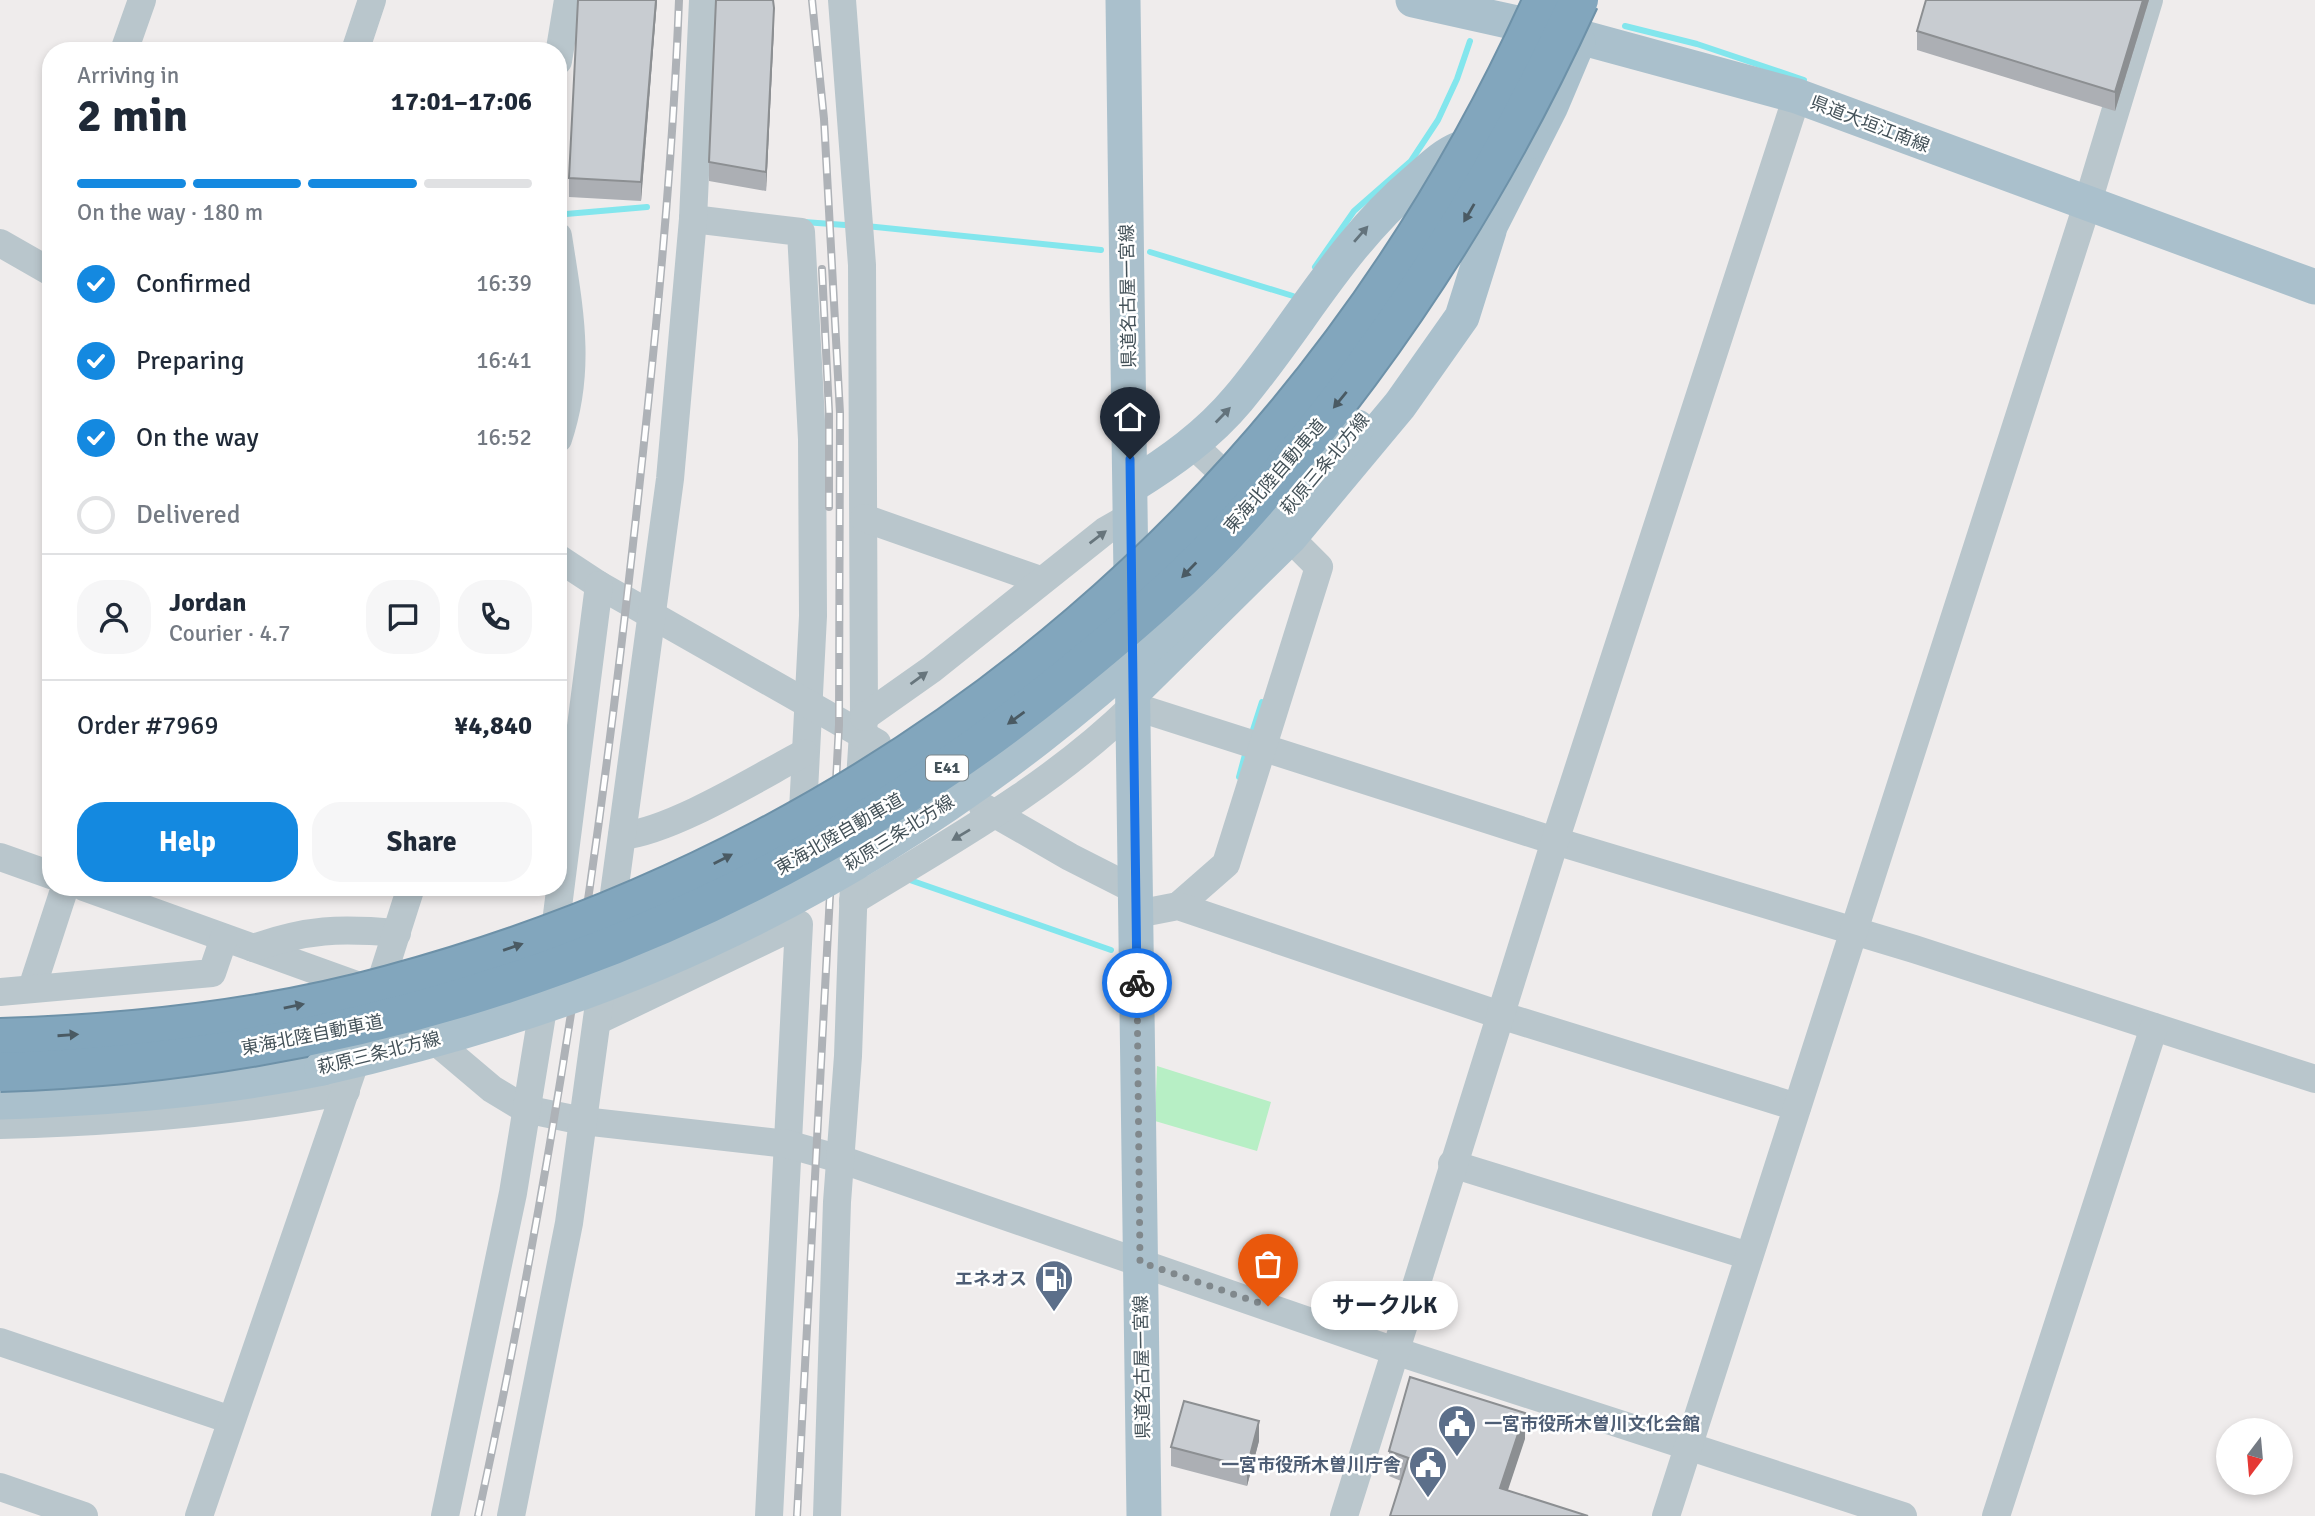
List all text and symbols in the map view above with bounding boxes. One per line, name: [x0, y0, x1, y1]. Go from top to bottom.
text: Arriving in: [77, 61, 179, 90]
text: 17:01–17:06: [391, 86, 532, 118]
text: 2 min: [77, 88, 188, 144]
street label: 県道大垣江南線: [1807, 91, 1933, 157]
text: On the way · 180 m: [77, 198, 263, 227]
one-way arrow: [1462, 203, 1475, 222]
street label: 県道名古屋一宮線: [1116, 224, 1140, 368]
one-way arrow: [1353, 225, 1369, 243]
icon: check: [77, 265, 115, 303]
text: Confirmed: [136, 268, 251, 300]
text: 16:39: [476, 269, 532, 298]
icon: check: [77, 342, 115, 380]
text: Preparing: [136, 345, 244, 377]
text: 16:41: [476, 346, 532, 375]
pin: [1100, 387, 1160, 459]
one-way arrow: [1332, 390, 1347, 408]
icon: home: [1111, 398, 1149, 436]
one-way arrow: [1215, 406, 1232, 423]
street label: 萩原三条北方線: [1276, 409, 1374, 519]
street label: 東海北陸自動車道: [1219, 414, 1331, 538]
icon: check: [77, 419, 115, 457]
text: On the way: [136, 422, 259, 454]
text: 16:52: [476, 423, 532, 452]
text: Delivered: [136, 499, 241, 531]
one-way arrow: [1088, 529, 1106, 544]
one-way arrow: [1181, 562, 1198, 579]
button: person: [77, 580, 151, 654]
button: chat: [366, 580, 440, 654]
button: phone: [458, 580, 532, 654]
text: Jordan: [169, 587, 246, 619]
text: Courier · 4.7: [169, 619, 290, 648]
one-way arrow: [910, 671, 928, 685]
text: Order #7969: [77, 710, 218, 742]
text: ¥4,840: [454, 710, 532, 742]
one-way arrow: [1007, 711, 1026, 725]
road number: E41: [926, 755, 968, 780]
street label: 東海北陸自動車道: [771, 788, 907, 880]
street label: 萩原三条北方線: [840, 790, 958, 876]
button: Help: [77, 802, 298, 882]
button: Share: [312, 802, 532, 882]
one-way arrow: [952, 828, 971, 841]
one-way arrow: [713, 854, 733, 865]
one-way arrow: [503, 941, 524, 952]
courier: [1102, 948, 1172, 1018]
icon: bike: [1118, 964, 1156, 1002]
one-way arrow: [283, 1001, 305, 1012]
street label: 東海北陸自動車道: [239, 1010, 385, 1060]
street label: 萩原三条北方線: [315, 1027, 443, 1079]
one-way arrow: [57, 1029, 79, 1040]
pin: [1238, 1234, 1298, 1306]
icon: bag: [1249, 1245, 1287, 1283]
fuel station icon: エネオス: [1033, 1258, 1075, 1313]
place label: エネオス: [955, 1268, 1027, 1290]
callout: サークルK: [1310, 1282, 1457, 1330]
text: サークルK: [1332, 1291, 1437, 1320]
street label: 県道名古屋一宮線: [1130, 1295, 1154, 1439]
public building icon: 一宮市役所木曽川文化会館: [1436, 1403, 1478, 1458]
place label: 一宮市役所木曽川文化会館: [1484, 1413, 1700, 1435]
north arrow: [2216, 1418, 2292, 1494]
map controls: [2216, 1418, 2293, 1495]
public building icon: 一宮市役所木曽川庁舎: [1407, 1444, 1449, 1499]
place label: 一宮市役所木曽川庁舎: [1221, 1454, 1401, 1476]

